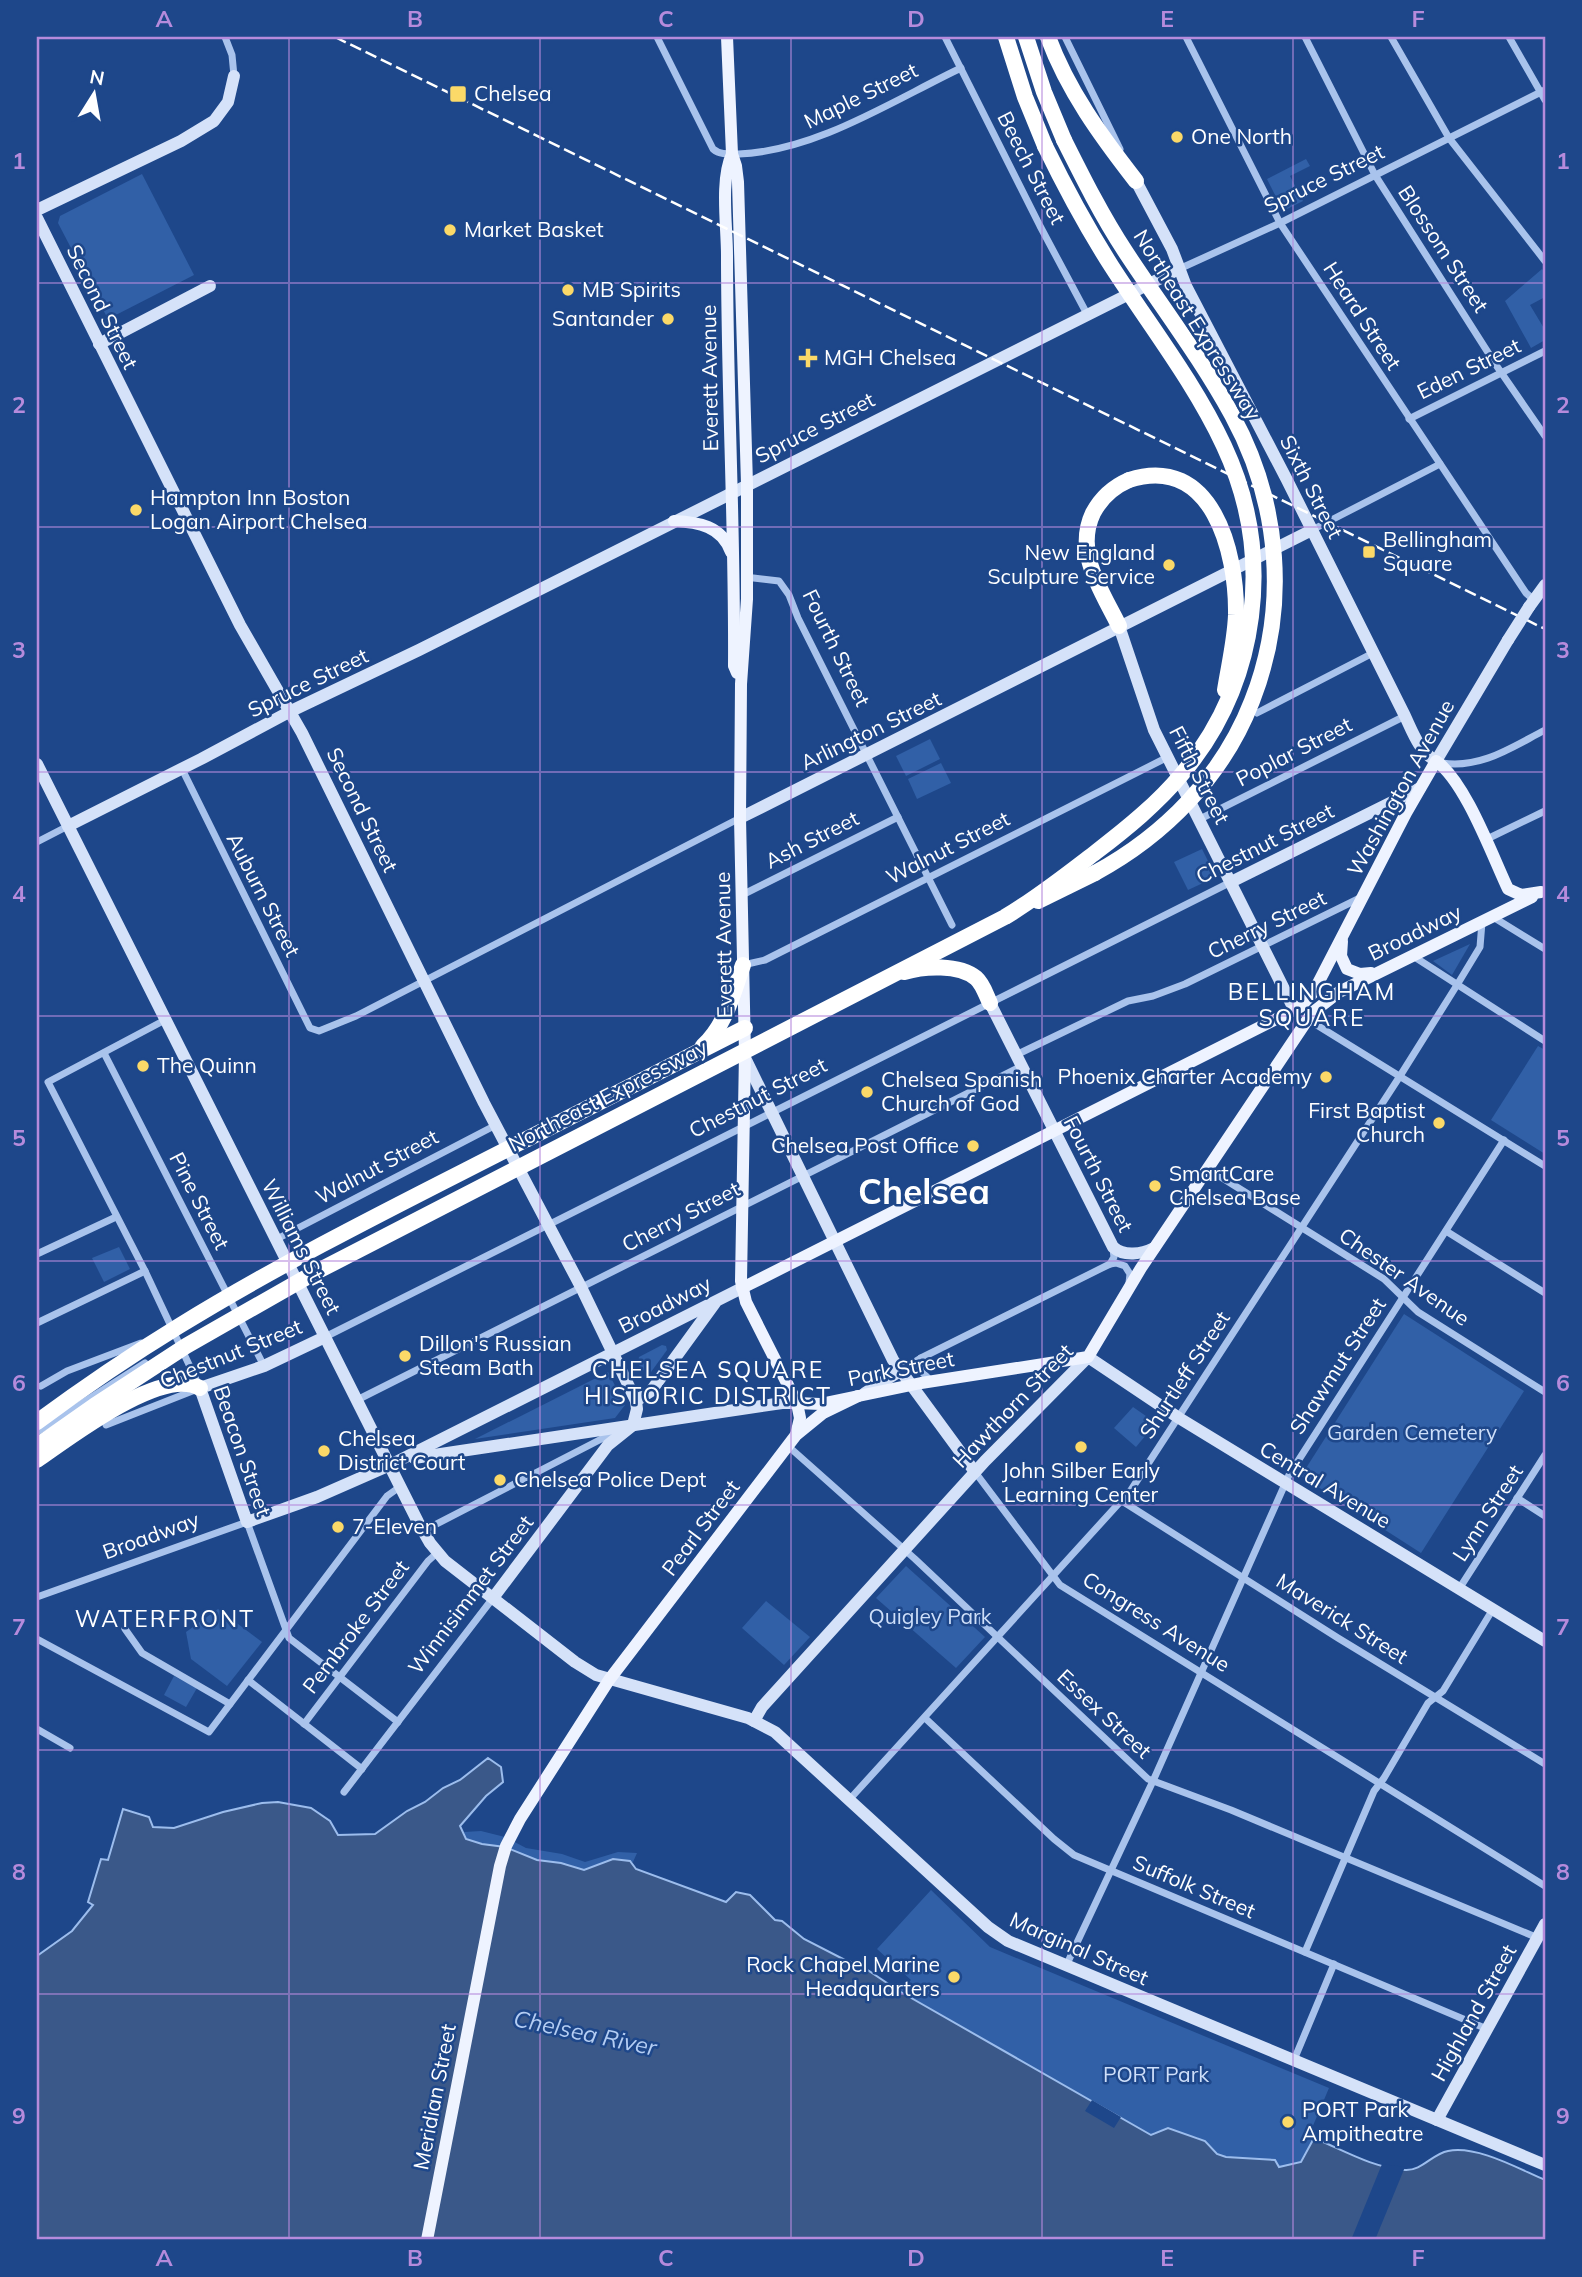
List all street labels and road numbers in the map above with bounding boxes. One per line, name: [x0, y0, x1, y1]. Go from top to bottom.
street label: Maple Street: [799, 56, 922, 134]
street label: Beech Street: [992, 107, 1071, 228]
street label: Spruce Street: [1259, 138, 1388, 218]
street label: Blossom Street: [1393, 180, 1495, 317]
street label: Northeast Expressway: [1129, 224, 1267, 425]
street label: Second Street: [62, 240, 144, 373]
street label: Heard Street: [1318, 256, 1407, 374]
street label: Everett Avenue: [695, 305, 723, 452]
street label: Eden Street: [1412, 332, 1525, 404]
street label: Spruce Street: [750, 386, 879, 468]
street label: Sixth Street: [1275, 431, 1349, 543]
street label: Fourth Street: [797, 585, 876, 710]
street label: Spruce Street: [243, 642, 372, 722]
street label: Arlington Street: [796, 685, 945, 775]
street label: Washington Avenue: [1341, 695, 1459, 880]
street label: Poplar Street: [1231, 711, 1356, 791]
street label: Fifth Street: [1164, 721, 1236, 828]
street label: Second Street: [322, 743, 404, 876]
street label: Chestnut Street: [1191, 797, 1338, 889]
street label: Ash Street: [760, 804, 863, 874]
street label: Walnut Street: [881, 805, 1014, 889]
street label: Auburn Street: [221, 828, 306, 961]
street label: Everett Avenue: [709, 872, 737, 1019]
street label: Cherry Street: [1203, 884, 1330, 964]
street label: Broadway: [1364, 898, 1465, 966]
street label: Northeast Expressway: [504, 1034, 712, 1157]
street label: Chestnut Street: [684, 1051, 831, 1143]
street label: Fourth Street: [1059, 1111, 1139, 1236]
street label: Walnut Street: [311, 1123, 442, 1209]
street label: Pine Street: [164, 1147, 236, 1254]
street label: Williams Street: [257, 1175, 347, 1319]
street label: Cherry Street: [617, 1175, 744, 1257]
street label: Chester Avenue: [1334, 1222, 1475, 1331]
street label: Broadway: [614, 1270, 715, 1339]
street label: Shawmut Street: [1283, 1292, 1391, 1439]
street label: Shurtleff Street: [1133, 1306, 1235, 1443]
street label: Chestnut Street: [156, 1313, 306, 1393]
street label: Hawthorn Street: [947, 1338, 1078, 1473]
street label: Park Street: [845, 1345, 956, 1391]
street label: Beacon Street: [208, 1382, 277, 1519]
street label: Central Avenue: [1255, 1435, 1396, 1534]
street label: Lynn Street: [1446, 1459, 1528, 1566]
street label: Pearl Street: [656, 1474, 745, 1581]
street label: Broadway: [99, 1506, 202, 1564]
street label: Winnisimmet Street: [402, 1510, 539, 1679]
street label: Pembroke Street: [296, 1554, 414, 1698]
street label: Congress Avenue: [1078, 1565, 1235, 1677]
street label: Maverick Street: [1272, 1567, 1413, 1669]
street label: Essex Street: [1052, 1663, 1157, 1763]
street label: Suffolk Street: [1129, 1849, 1259, 1923]
street label: Marginal Street: [1006, 1906, 1153, 1990]
street label: Highland Street: [1425, 1940, 1521, 2085]
street label: Meridian Street: [407, 2022, 461, 2172]

